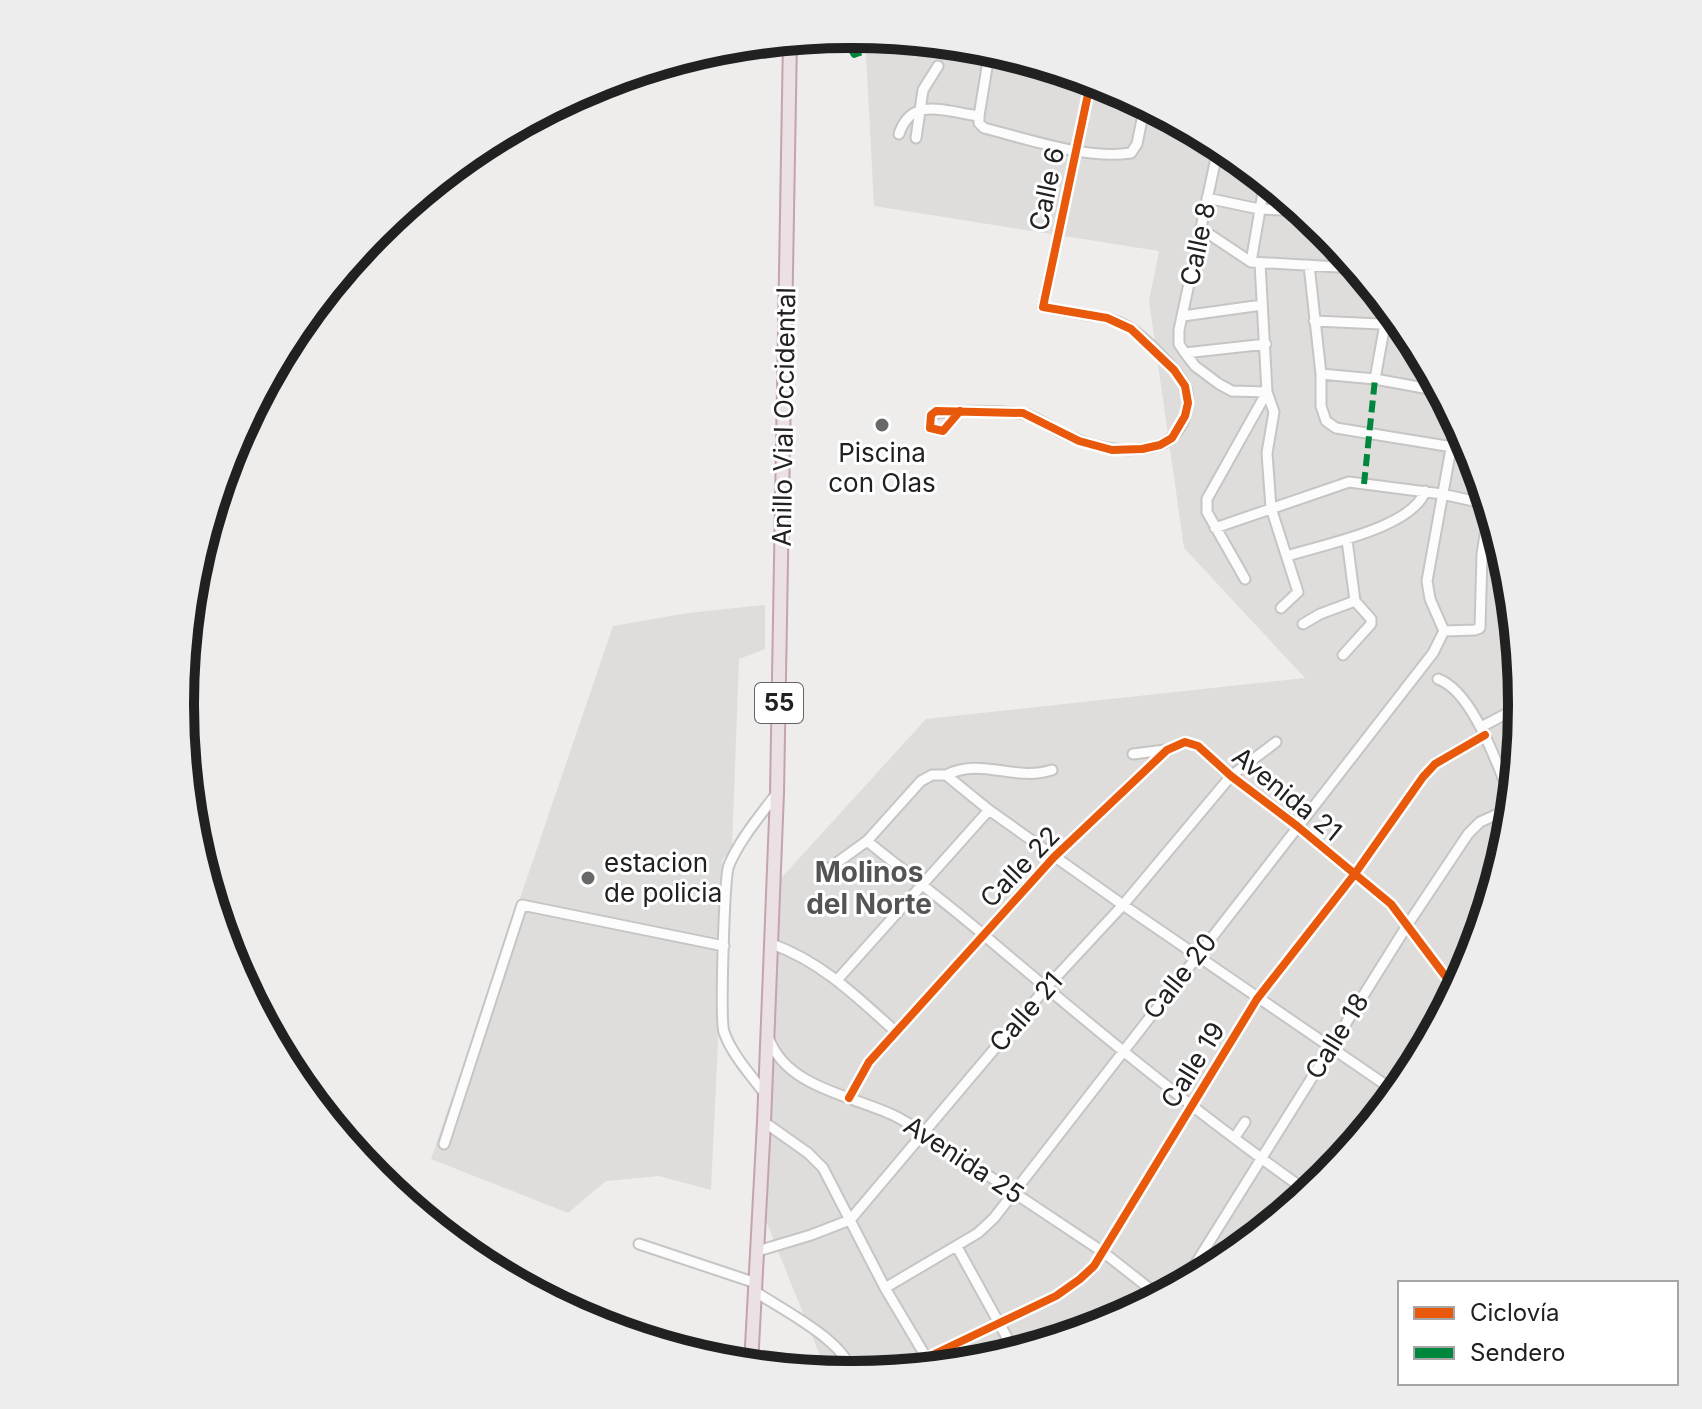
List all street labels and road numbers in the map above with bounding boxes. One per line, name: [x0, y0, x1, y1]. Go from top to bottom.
street label: Calle 6: [1023, 144, 1070, 234]
street label: Calle 8: [1174, 199, 1221, 289]
street label: Anillo Vial Occidental: [766, 287, 801, 547]
road number: 55: [755, 683, 803, 723]
street label: Avenida 21: [1227, 740, 1348, 847]
street label: Calle 22: [974, 820, 1066, 914]
street label: Calle 20: [1136, 926, 1223, 1025]
street label: Calle 21: [983, 966, 1069, 1058]
street label: Calle 18: [1298, 987, 1375, 1084]
street label: Calle 19: [1154, 1016, 1231, 1113]
street label: Avenida 25: [899, 1109, 1030, 1210]

